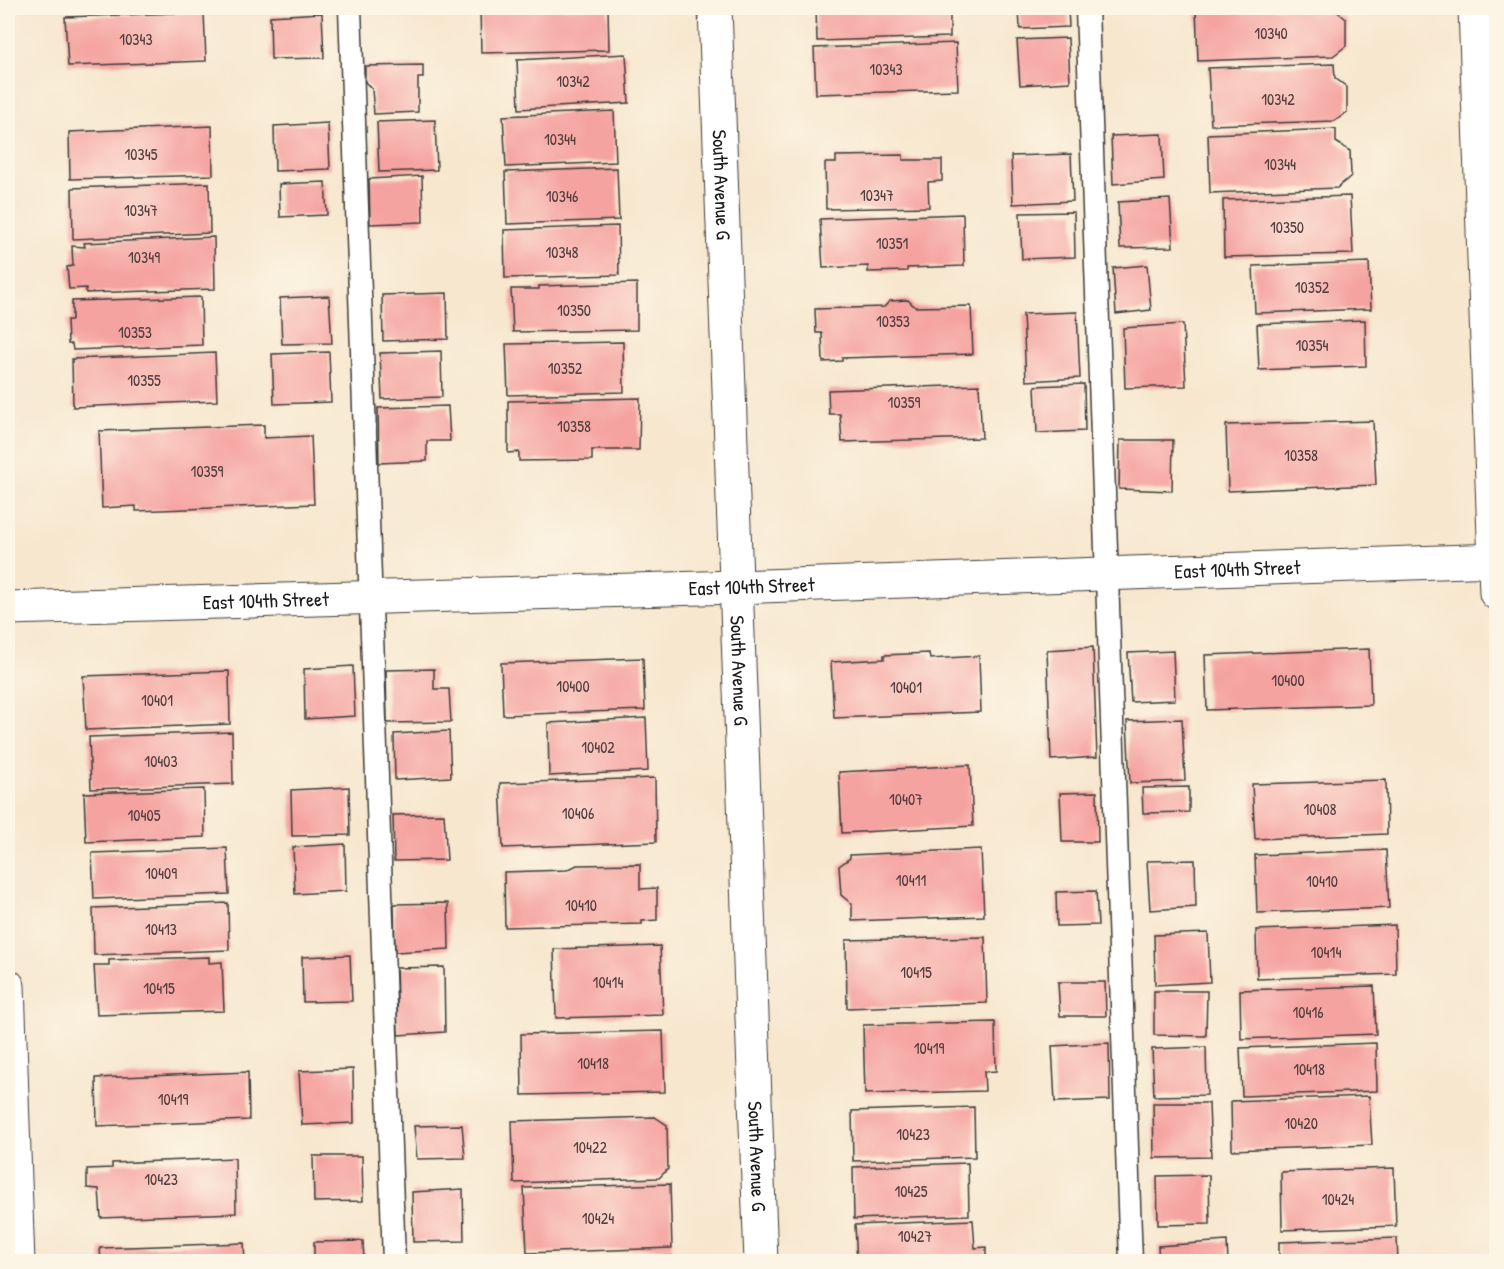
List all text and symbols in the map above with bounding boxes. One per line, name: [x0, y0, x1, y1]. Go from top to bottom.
house number: 10340: [1254, 22, 1288, 44]
house number: 10343: [119, 28, 153, 50]
house number: 10343: [869, 58, 903, 80]
house number: 10342: [556, 70, 590, 92]
house number: 10342: [1261, 88, 1295, 110]
house number: 10344: [544, 128, 576, 150]
street label: South Avenue G: [706, 129, 738, 241]
house number: 10345: [125, 143, 158, 165]
house number: 10344: [1264, 153, 1296, 175]
house number: 10347: [860, 184, 894, 206]
house number: 10346: [546, 185, 578, 207]
house number: 10347: [124, 199, 158, 221]
house number: 10350: [1270, 216, 1304, 238]
house number: 10351: [876, 232, 909, 254]
house number: 10348: [545, 241, 579, 263]
house number: 10349: [128, 246, 160, 268]
house number: 10352: [1295, 276, 1330, 298]
house number: 10350: [557, 299, 591, 321]
house number: 10353: [876, 310, 910, 332]
house number: 10353: [118, 321, 152, 343]
house number: 10354: [1296, 334, 1328, 356]
house number: 10352: [548, 357, 583, 379]
house number: 10355: [127, 369, 161, 391]
house number: 10359: [888, 391, 921, 413]
house number: 10358: [557, 415, 591, 437]
house number: 10358: [1284, 444, 1318, 466]
house number: 10359: [191, 460, 224, 482]
street label: East 104th Street: [1174, 553, 1302, 584]
street label: East 104th Street: [688, 570, 816, 601]
street label: East 104th Street: [202, 585, 330, 615]
street label: South Avenue G: [724, 615, 755, 726]
house number: 10400: [1271, 669, 1305, 691]
house number: 10400: [556, 675, 590, 697]
house number: 10401: [890, 676, 922, 698]
house number: 10401: [141, 689, 173, 711]
house number: 10402: [581, 736, 615, 758]
house number: 10403: [144, 750, 178, 772]
house number: 10407: [889, 788, 923, 810]
house number: 10408: [1303, 798, 1337, 820]
house number: 10406: [562, 802, 594, 824]
house number: 10405: [128, 804, 161, 826]
house number: 10409: [145, 862, 177, 884]
house number: 10411: [896, 869, 926, 891]
house number: 10410: [1306, 870, 1338, 892]
house number: 10410: [565, 894, 597, 916]
house number: 10413: [145, 918, 177, 940]
house number: 10414: [1311, 941, 1341, 963]
house number: 10415: [900, 961, 932, 983]
house number: 10414: [593, 971, 623, 993]
house number: 10415: [143, 977, 175, 999]
house number: 10416: [1292, 1001, 1324, 1023]
house number: 10419: [914, 1037, 944, 1059]
house number: 10418: [577, 1052, 609, 1074]
house number: 10418: [1293, 1058, 1325, 1080]
house number: 10419: [158, 1088, 188, 1110]
street label: South Avenue G: [742, 1101, 773, 1212]
house number: 10420: [1284, 1112, 1318, 1134]
house number: 10423: [896, 1123, 930, 1145]
house number: 10422: [573, 1136, 607, 1158]
house number: 10423: [144, 1168, 178, 1190]
house number: 10425: [894, 1180, 928, 1202]
house number: 10424: [1322, 1188, 1354, 1210]
house number: 10424: [582, 1207, 614, 1229]
house number: 10427: [898, 1225, 932, 1247]

